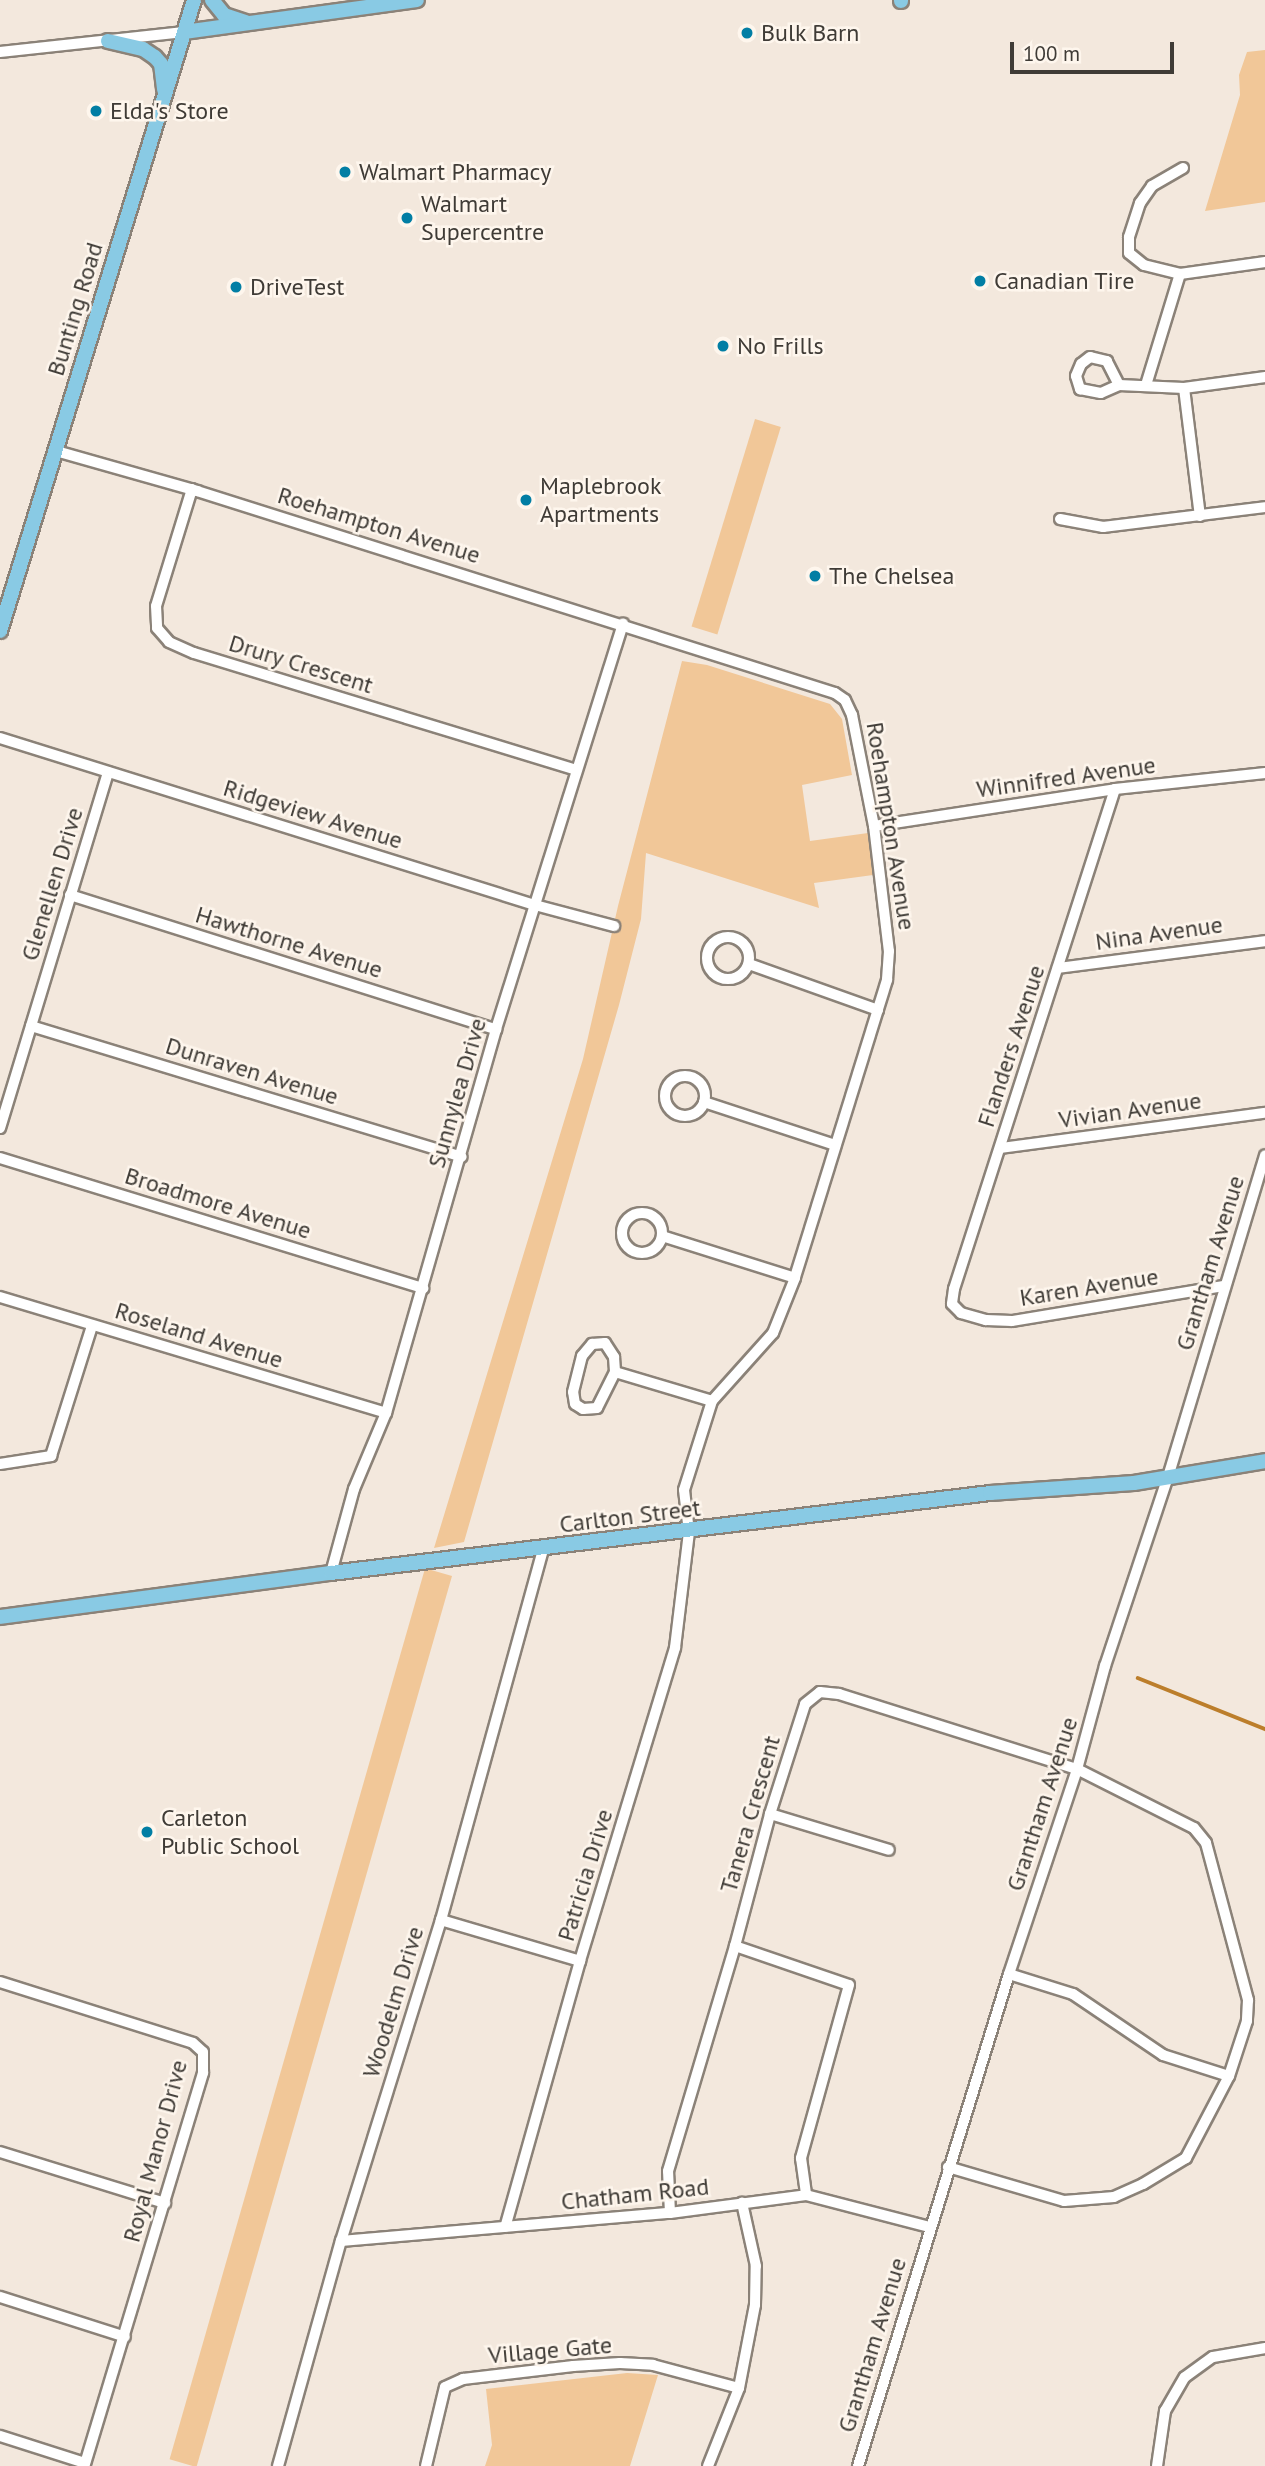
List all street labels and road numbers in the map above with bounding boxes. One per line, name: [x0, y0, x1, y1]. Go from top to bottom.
street label: Bunting Road: [41, 239, 109, 379]
street label: Roehampton Avenue: [274, 480, 484, 570]
street label: Drury Crescent: [225, 628, 377, 700]
street label: Roehampton Avenue: [860, 720, 922, 932]
street label: Winnifred Avenue: [974, 750, 1158, 804]
street label: Ridgeview Avenue: [219, 773, 407, 855]
street label: Glenellen Drive: [15, 804, 89, 964]
street label: Hawthorne Avenue: [192, 900, 386, 984]
street label: Nina Avenue: [1093, 910, 1225, 956]
street label: Flanders Avenue: [971, 961, 1051, 1131]
street label: Sunnylea Drive: [422, 1015, 492, 1171]
street label: Dunraven Avenue: [162, 1031, 342, 1111]
street label: Vivian Avenue: [1056, 1086, 1204, 1134]
street label: Broadmore Avenue: [121, 1161, 315, 1245]
street label: Grantham Avenue: [1170, 1172, 1250, 1354]
street label: Karen Avenue: [1017, 1262, 1161, 1312]
street label: Roseland Avenue: [111, 1296, 287, 1374]
street label: Carlton Street: [558, 1493, 702, 1539]
street label: Grantham Avenue: [1000, 1713, 1084, 1895]
street label: Tanera Crescent: [714, 1732, 786, 1896]
street label: Patricia Drive: [551, 1805, 619, 1945]
street label: Woodelm Drive: [356, 1923, 430, 2081]
street label: Royal Manor Drive: [117, 2057, 193, 2245]
street label: Chatham Road: [560, 2172, 710, 2216]
street label: Grantham Avenue: [832, 2254, 912, 2436]
street label: Village Gate: [487, 2330, 613, 2370]

